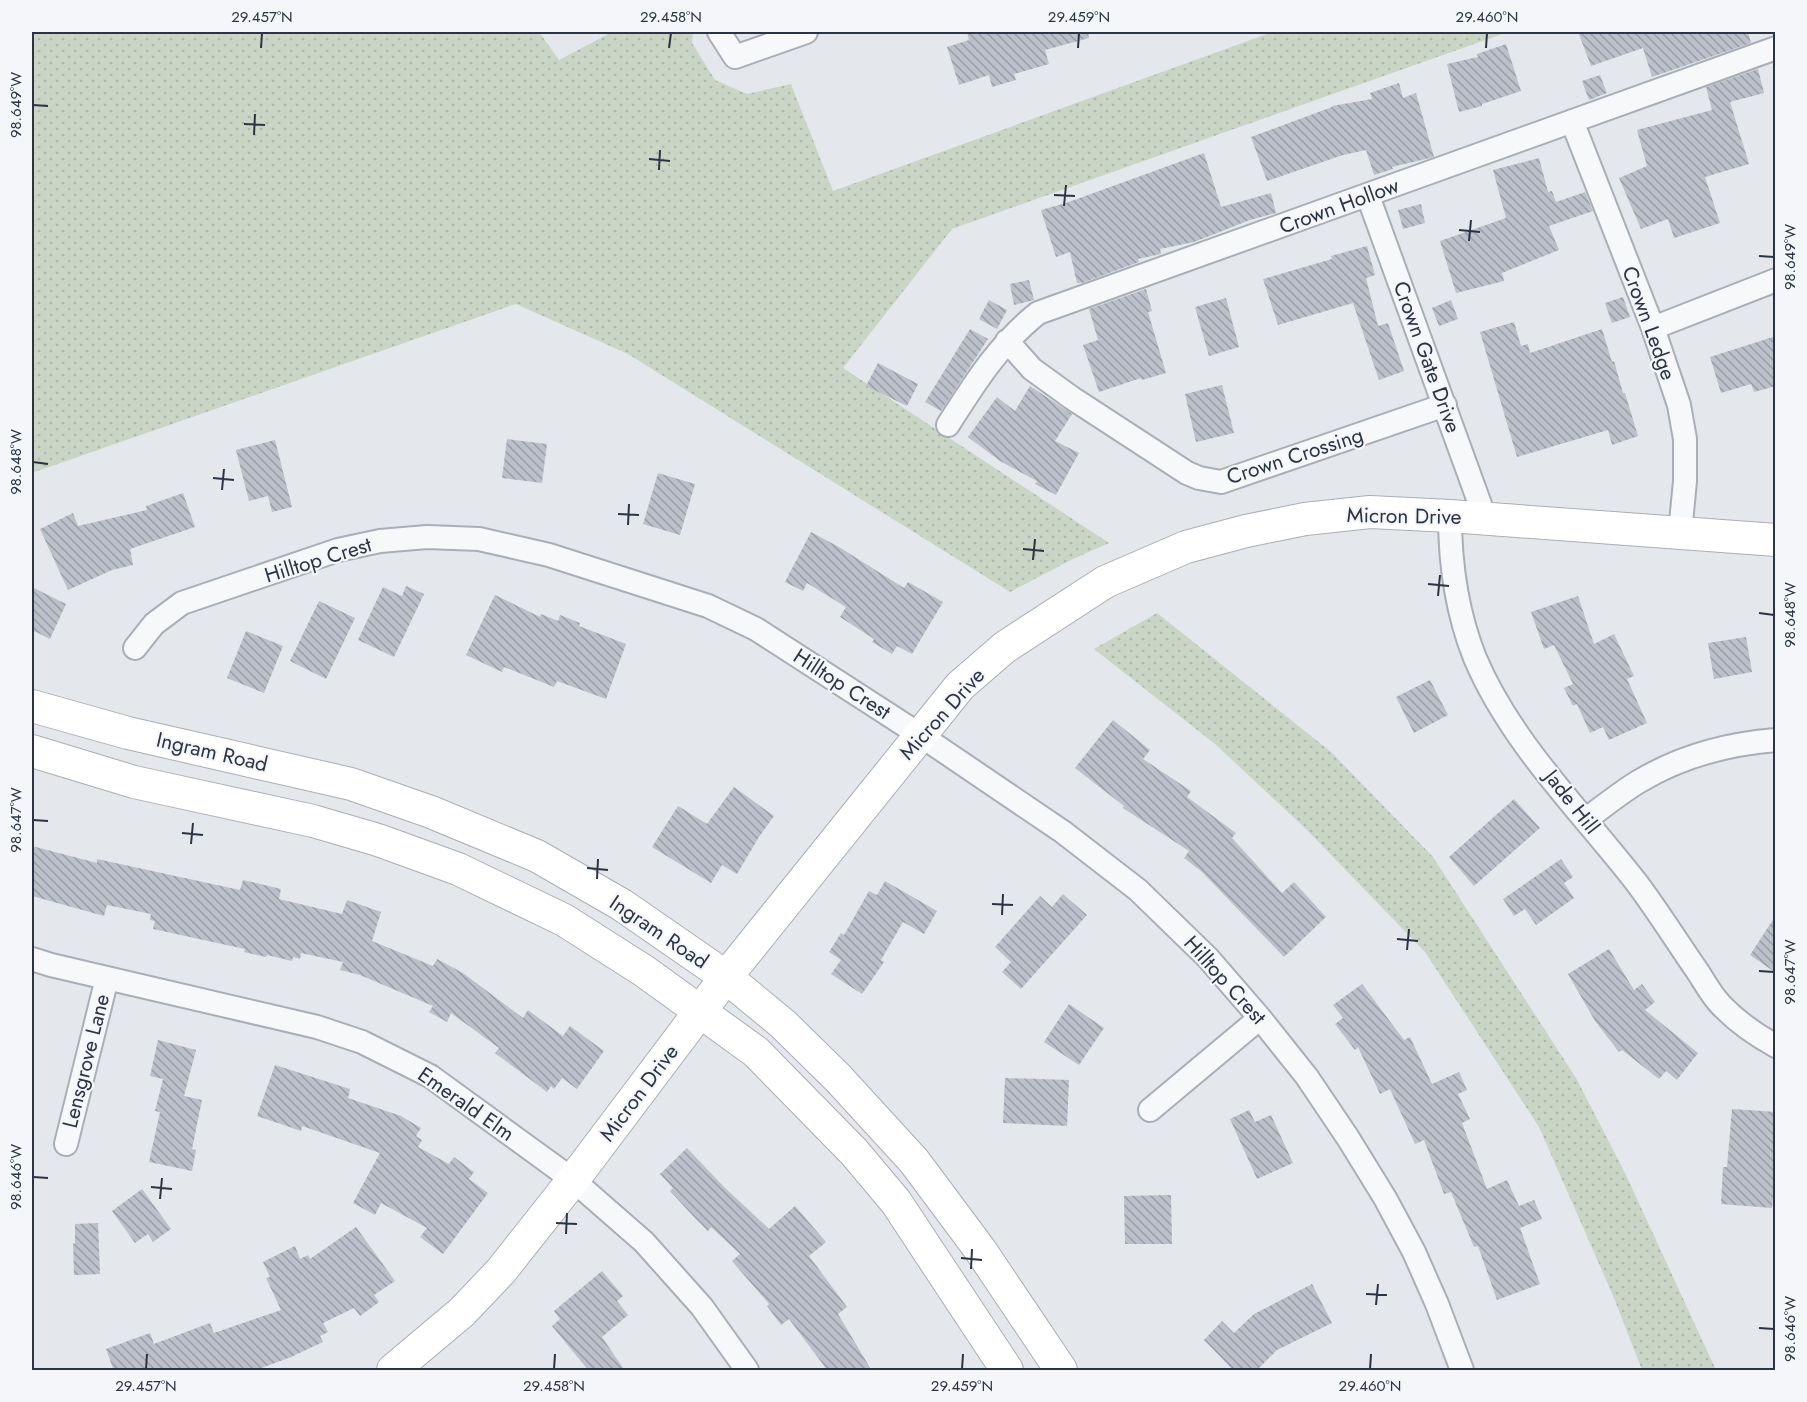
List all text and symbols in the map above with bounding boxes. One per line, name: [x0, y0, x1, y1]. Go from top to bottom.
text: 29.457°N: [231, 6, 293, 28]
text: 29.458°N: [640, 6, 702, 28]
text: 29.459°N: [1048, 6, 1110, 28]
text: 29.460°N: [1456, 6, 1518, 28]
text: 98.649°W: [5, 72, 27, 138]
street label: Crown Hollow: [1275, 170, 1404, 242]
text: 98.649°W: [1779, 224, 1801, 290]
street label: Crown Ledge: [1615, 262, 1684, 384]
street label: Crown Gate Drive: [1386, 277, 1468, 437]
street label: Crown Crossing: [1223, 420, 1367, 492]
text: 98.648°W: [5, 429, 27, 495]
street label: Micron Drive: [1346, 500, 1462, 532]
street label: Hilltop Crest: [261, 529, 375, 591]
text: 98.648°W: [1779, 582, 1801, 648]
street label: Hilltop Crest: [787, 641, 897, 727]
street label: Micron Drive: [892, 661, 992, 767]
street label: Ingram Road: [153, 725, 271, 779]
street label: Jade Hill: [1535, 761, 1607, 841]
text: 98.647°W: [5, 787, 27, 853]
street label: Ingram Road: [604, 888, 714, 976]
street label: Hilltop Crest: [1177, 929, 1273, 1031]
text: 98.647°W: [1779, 939, 1801, 1005]
street label: Lensgrove Lane: [55, 991, 117, 1131]
street label: Micron Drive: [592, 1038, 686, 1148]
street label: Emerald Elm: [412, 1060, 520, 1148]
text: 98.646°W: [5, 1144, 27, 1210]
text: 98.646°W: [1779, 1296, 1801, 1362]
text: 29.457°N: [115, 1375, 177, 1397]
text: 29.458°N: [523, 1375, 585, 1397]
text: 29.459°N: [931, 1375, 993, 1397]
text: 29.460°N: [1339, 1375, 1401, 1397]

